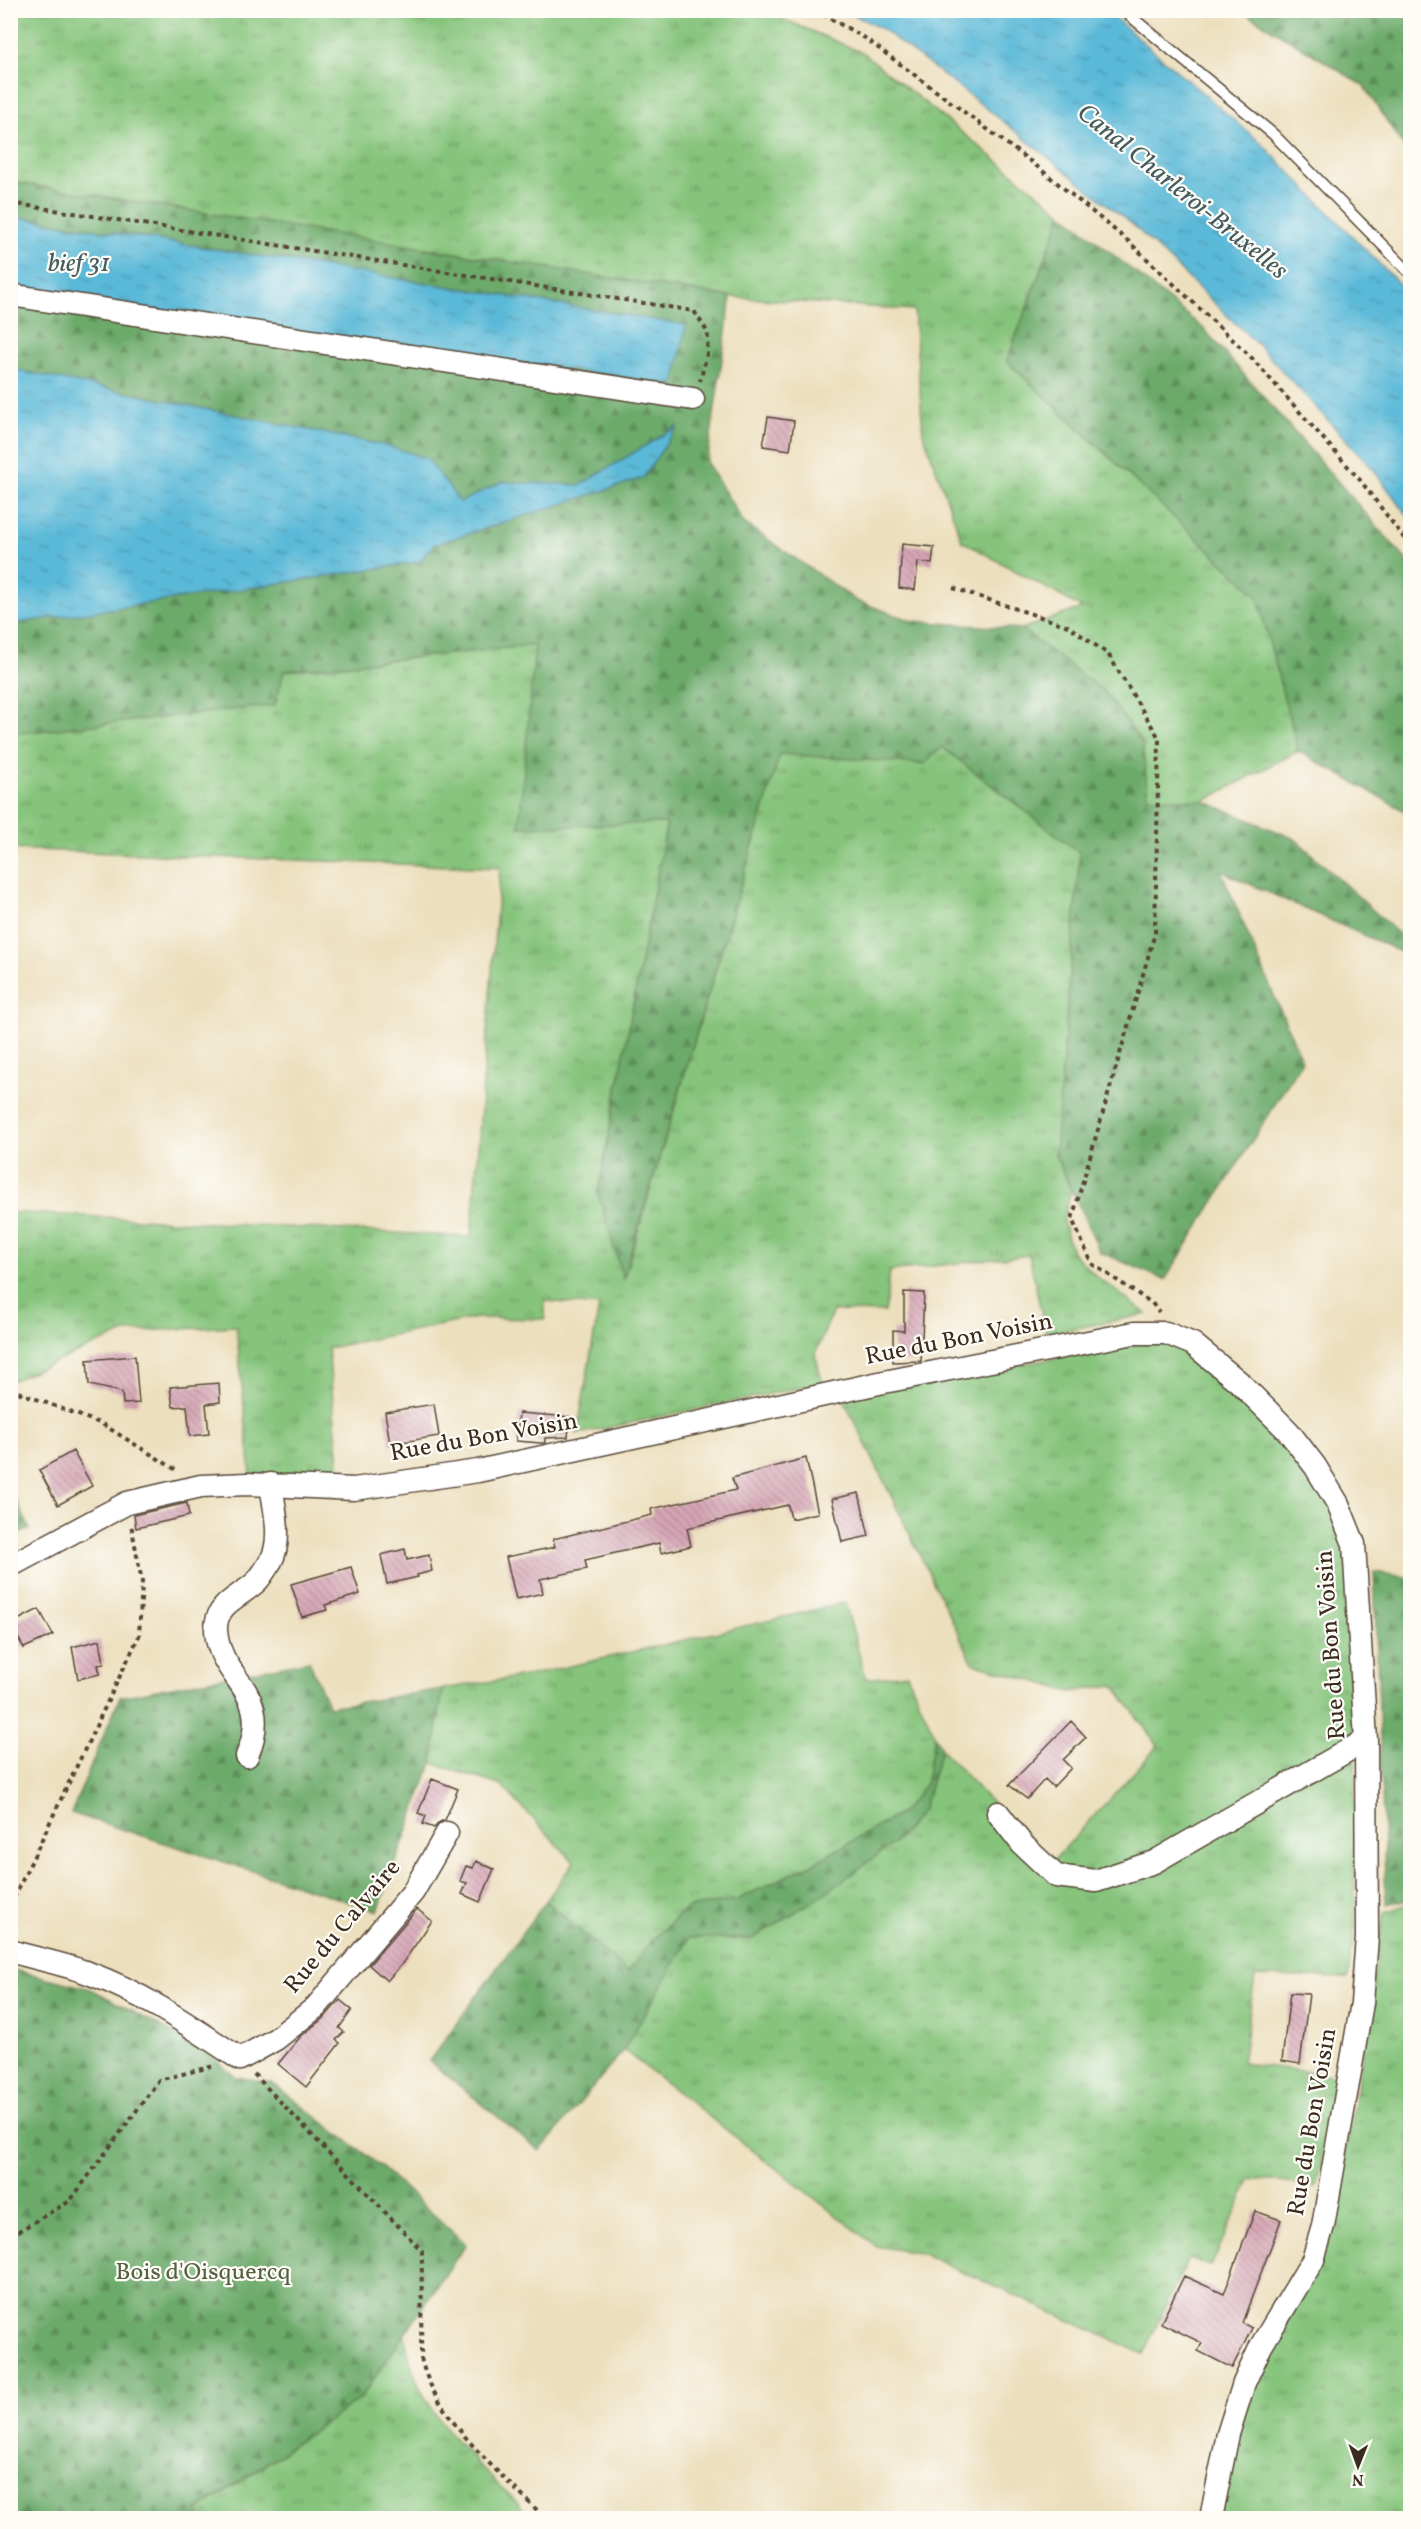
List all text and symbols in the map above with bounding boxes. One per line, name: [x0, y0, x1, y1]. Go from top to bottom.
water label: Canal Charleroi-Bruxelles: [1069, 95, 1296, 289]
water label: bief 31: [48, 246, 110, 282]
street label: Rue du Bon Voisin: [862, 1305, 1056, 1375]
street label: Rue du Bon Voisin: [387, 1405, 581, 1471]
street label: Rue du Bon Voisin: [1308, 1549, 1356, 1741]
street label: Rue du Calvaire: [277, 1852, 409, 2002]
street label: Rue du Bon Voisin: [1280, 2025, 1346, 2219]
park label: Bois d'Oisquercq: [115, 2256, 291, 2290]
north arrow: [1328, 2436, 1388, 2496]
text: N: [1351, 2468, 1364, 2490]

